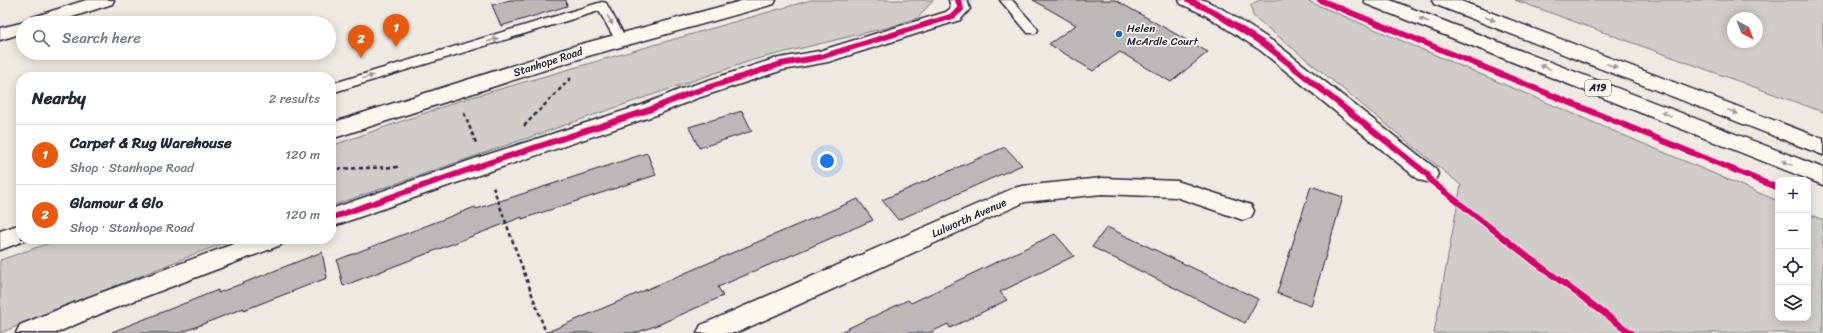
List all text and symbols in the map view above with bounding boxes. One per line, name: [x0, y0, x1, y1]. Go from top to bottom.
north arrow: [1727, 12, 1763, 48]
pin: 1: [383, 14, 409, 47]
one-way arrow: [607, 14, 613, 26]
search box: [16, 16, 336, 60]
one-way arrow: [1417, 16, 1429, 22]
one-way arrow: [1485, 17, 1497, 23]
place label: Helen McArdle Court: [1127, 19, 1198, 51]
text: Search here: [62, 25, 141, 51]
pin: 2: [348, 25, 374, 58]
icon: search: [30, 27, 52, 49]
marker: Helen McArdle Court: [1114, 29, 1124, 39]
one-way arrow: [487, 37, 499, 43]
street label: Stanhope Road: [511, 41, 586, 82]
one-way arrow: [1539, 63, 1551, 69]
one-way arrow: [1606, 63, 1618, 69]
one-way arrow: [363, 74, 375, 80]
road number: A19: [1585, 80, 1611, 96]
text: Nearby: [32, 83, 86, 113]
text: 2 results: [269, 87, 320, 110]
one-way arrow: [1728, 110, 1740, 116]
one-way arrow: [1660, 111, 1672, 117]
text: Carpet & Rug Warehouse: [70, 130, 232, 156]
text: 1: [42, 143, 48, 166]
text: 120 m: [285, 143, 320, 166]
your location: [817, 151, 837, 171]
text: Shop · Stanhope Road: [70, 156, 194, 179]
one-way arrow: [1780, 159, 1792, 165]
map controls: [1775, 177, 1811, 321]
button: +: [1775, 177, 1811, 213]
text: Glamour & Glo: [70, 190, 163, 216]
street label: Lulworth Avenue: [928, 193, 1010, 243]
text: 2: [41, 203, 49, 226]
text: 120 m: [285, 203, 320, 226]
button: −: [1775, 213, 1811, 249]
text: Shop · Stanhope Road: [70, 216, 194, 239]
button: locate: [1775, 249, 1811, 285]
button: layers: [1775, 285, 1811, 321]

